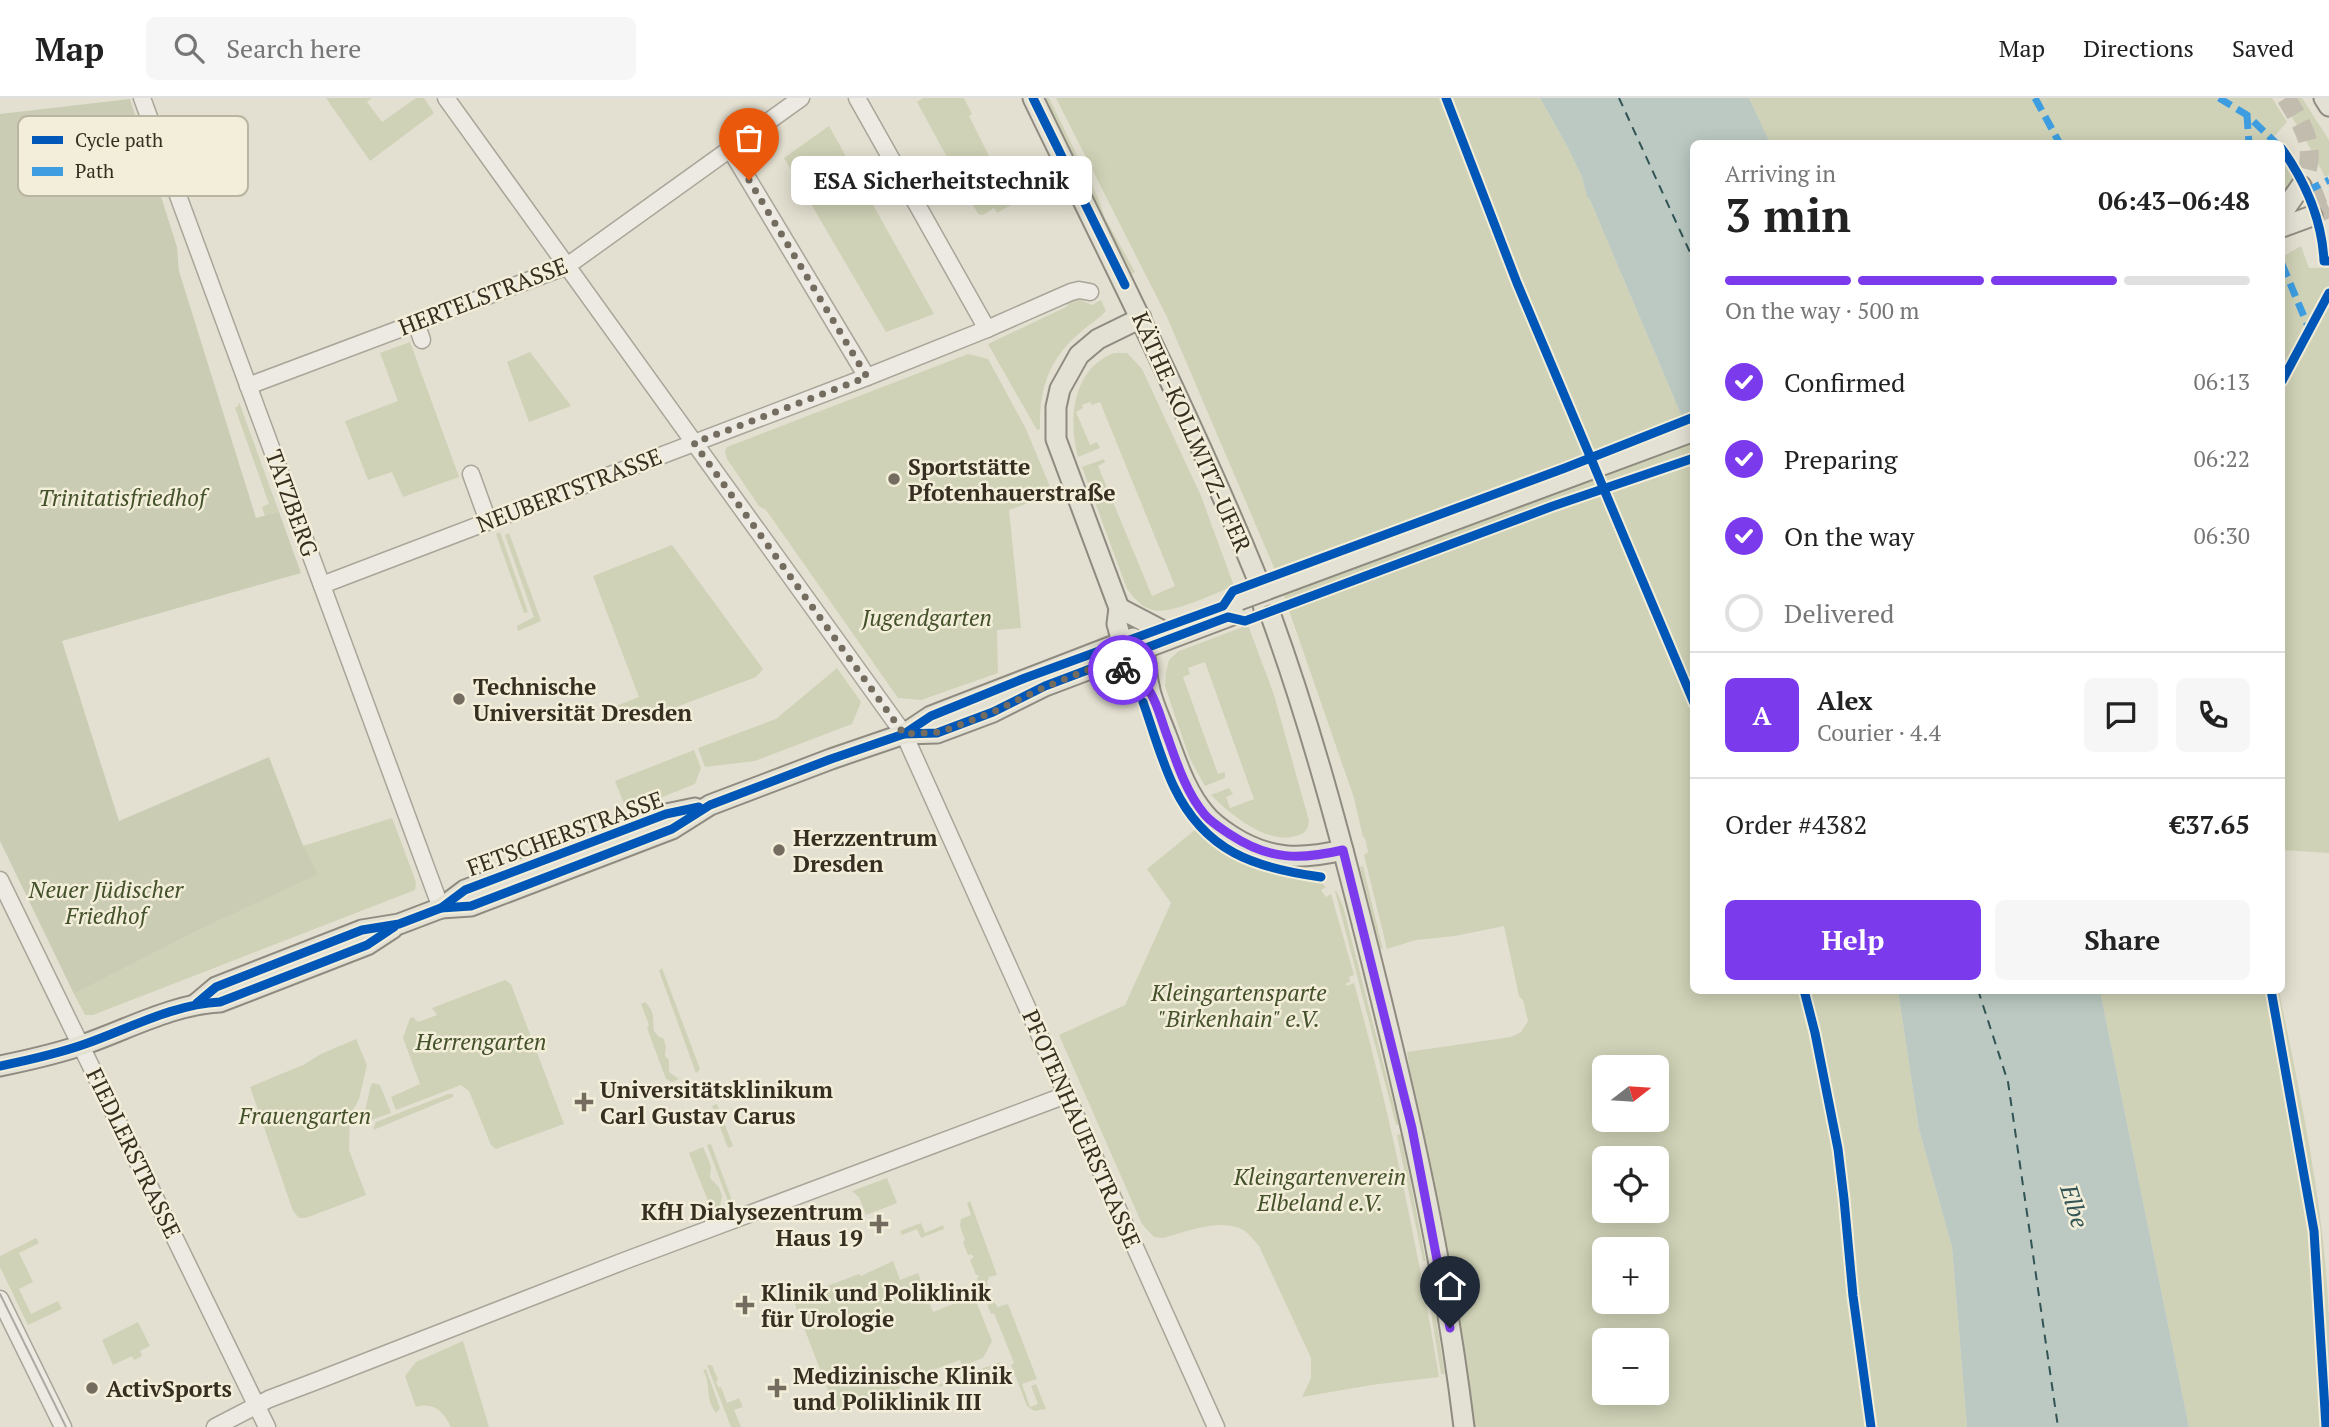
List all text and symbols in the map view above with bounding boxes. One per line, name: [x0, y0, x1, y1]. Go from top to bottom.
search box: [146, 17, 636, 80]
text: Map: [35, 27, 104, 70]
icon: search: [170, 29, 208, 67]
text: Search here: [226, 31, 361, 65]
text: Map: [1999, 32, 2045, 64]
text: Directions: [2083, 32, 2194, 64]
text: Saved: [2232, 32, 2294, 64]
pin: [719, 108, 779, 180]
legend: [18, 116, 248, 196]
icon: bag: [730, 119, 768, 157]
text: Cycle path: [75, 127, 163, 152]
callout: ESA Sicherheitstechnik: [791, 155, 1092, 204]
text: Path: [75, 158, 114, 183]
text: Arriving in: [1725, 158, 1836, 189]
text: ESA Sicherheitstechnik: [814, 165, 1069, 196]
text: 06:43–06:48: [2098, 183, 2250, 217]
text: 3 min: [1725, 184, 1851, 245]
street label: HERTELSTRASSE: [394, 249, 572, 343]
text: On the way · 500 m: [1725, 295, 1919, 326]
street label: KÄTHE-KOLLWITZ-UFER: [1125, 307, 1259, 557]
icon: check: [1725, 363, 1763, 401]
text: Confirmed: [1784, 365, 1905, 399]
text: 06:13: [2193, 366, 2250, 397]
street label: NEUBERTSTRASSE: [472, 440, 666, 540]
icon: check: [1725, 440, 1763, 478]
text: Preparing: [1784, 442, 1897, 476]
text: 06:22: [2193, 443, 2250, 474]
street label: TATZBERG: [258, 445, 326, 561]
place label: Sportstätte Pfotenhauerstraße: [908, 451, 1116, 508]
marker: Sportstätte Pfotenhauerstraße: [886, 471, 902, 487]
park label: Trinitatisfriedhof: [38, 482, 210, 513]
icon: check: [1725, 517, 1763, 555]
text: On the way: [1784, 519, 1915, 553]
text: 06:30: [2193, 520, 2250, 551]
text: Delivered: [1784, 596, 1894, 630]
park label: Jugendgarten: [861, 602, 992, 633]
courier: [1088, 635, 1158, 705]
icon: bike: [1104, 651, 1142, 689]
place label: Technische Universität Dresden: [473, 671, 692, 728]
button: chat: [2084, 678, 2158, 752]
button: phone: [2176, 678, 2250, 752]
text: Alex: [1817, 683, 1873, 717]
marker: Technische Universität Dresden: [451, 691, 467, 707]
text: A: [1753, 698, 1771, 732]
text: Courier · 4.4: [1817, 717, 1941, 748]
street label: FETSCHERSTRASSE: [462, 783, 668, 883]
text: Order #4382: [1725, 807, 1867, 841]
text: €37.65: [2170, 807, 2250, 841]
place label: Herzzentrum Dresden: [793, 822, 938, 879]
marker: Herzzentrum Dresden: [771, 842, 787, 858]
park label: Neuer Jüdischer Friedhof: [28, 874, 184, 931]
button: Help: [1725, 900, 1981, 980]
button: Share: [1995, 900, 2250, 980]
park label: Kleingartensparte "Birkenhain" e.V.: [1150, 977, 1327, 1034]
street label: PFOTENHAUERSTRASSE: [1015, 1005, 1149, 1253]
park label: Herrengarten: [414, 1026, 547, 1057]
north arrow: [1592, 1055, 1670, 1132]
map controls: [1592, 1055, 1669, 1405]
street label: FIEDLERSTRASSE: [79, 1063, 189, 1243]
place label: Universitätsklinikum Carl Gustav Carus: [600, 1074, 833, 1131]
marker: Universitätsklinikum Carl Gustav Carus: [574, 1092, 594, 1112]
park label: Frauengarten: [238, 1100, 371, 1131]
button: locate: [1592, 1146, 1669, 1223]
park label: Kleingartenverein Elbeland e.V.: [1233, 1161, 1406, 1218]
water label: Elbe: [2053, 1179, 2097, 1232]
place label: KfH Dialysezentrum Haus 19: [641, 1196, 863, 1253]
marker: KfH Dialysezentrum Haus 19: [869, 1214, 889, 1234]
button: +: [1592, 1237, 1669, 1314]
pin: [1420, 1256, 1480, 1328]
icon: home: [1431, 1267, 1469, 1305]
place label: Klinik und Poliklinik für Urologie: [761, 1277, 992, 1334]
marker: Klinik und Poliklinik für Urologie: [735, 1295, 755, 1315]
button: −: [1592, 1328, 1669, 1405]
place label: Medizinische Klinik und Poliklinik III: [793, 1360, 1013, 1417]
place label: ActivSports: [106, 1373, 232, 1404]
marker: Medizinische Klinik und Poliklinik III: [767, 1378, 787, 1398]
marker: ActivSports: [84, 1380, 100, 1396]

